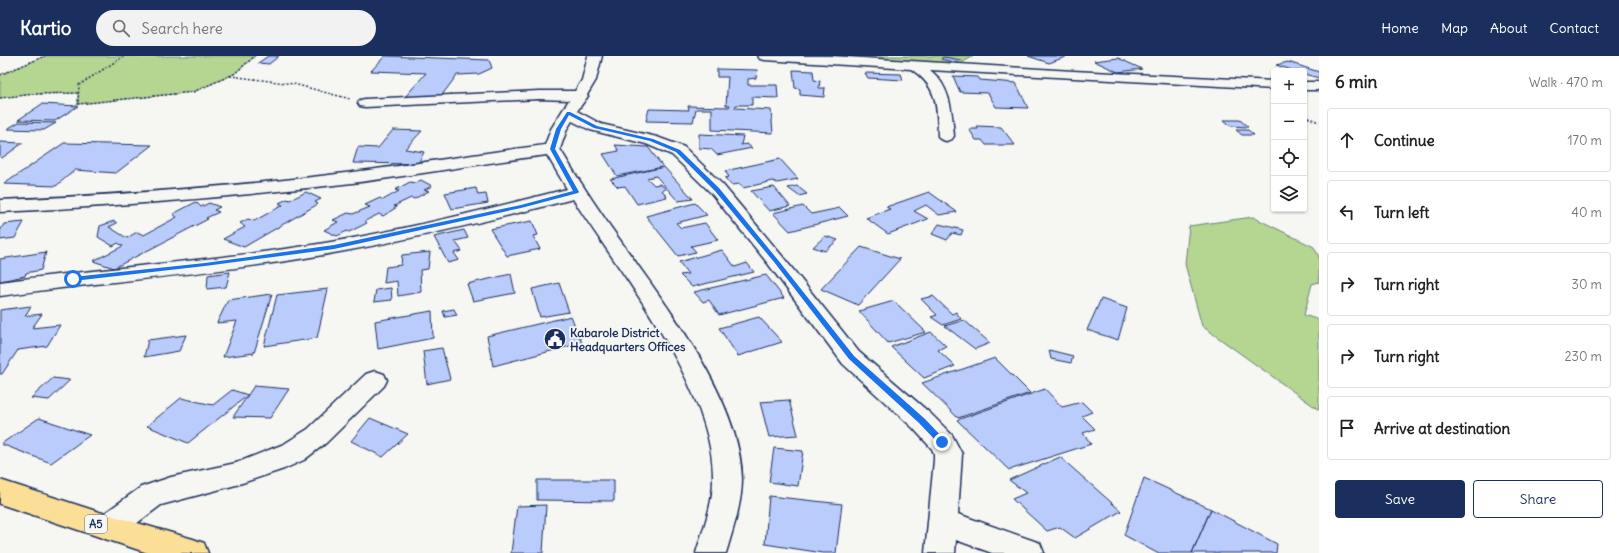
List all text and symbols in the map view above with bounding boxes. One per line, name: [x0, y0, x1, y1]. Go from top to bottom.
search box: [96, 10, 376, 46]
text: Kartio: [20, 16, 72, 40]
icon: search: [110, 17, 132, 39]
text: Search here: [142, 19, 223, 38]
text: Home: [1381, 19, 1419, 37]
text: Map: [1441, 19, 1468, 37]
text: About: [1490, 19, 1528, 37]
text: Contact: [1550, 19, 1599, 37]
map controls: [1271, 68, 1307, 212]
button: +: [1271, 68, 1307, 104]
text: 6 min: [1335, 71, 1377, 93]
text: Walk · 470 m: [1529, 74, 1603, 91]
button: −: [1271, 104, 1307, 140]
icon: ahead: [1336, 129, 1358, 151]
text: Continue: [1374, 131, 1435, 150]
text: 170 m: [1567, 132, 1602, 149]
button: locate: [1271, 140, 1307, 176]
button: layers: [1271, 176, 1307, 212]
icon: left: [1336, 201, 1358, 223]
text: Turn left: [1374, 203, 1429, 222]
text: 40 m: [1571, 204, 1602, 221]
route start: [64, 270, 82, 288]
icon: right: [1336, 273, 1358, 295]
text: Turn right: [1374, 275, 1439, 294]
text: 30 m: [1572, 276, 1602, 293]
place label: Kabarole District Headquarters Offices: [570, 325, 686, 355]
public building icon: Kabarole District Headquarters Offices: [542, 326, 568, 352]
icon: right: [1336, 345, 1358, 367]
text: Turn right: [1374, 347, 1439, 366]
text: 230 m: [1564, 348, 1602, 365]
icon: arrive: [1336, 417, 1358, 439]
text: Arrive at destination: [1374, 419, 1510, 438]
route end: [933, 433, 951, 451]
button: Save: [1335, 480, 1465, 518]
button: Share: [1473, 480, 1603, 518]
road number: A5: [85, 515, 107, 533]

